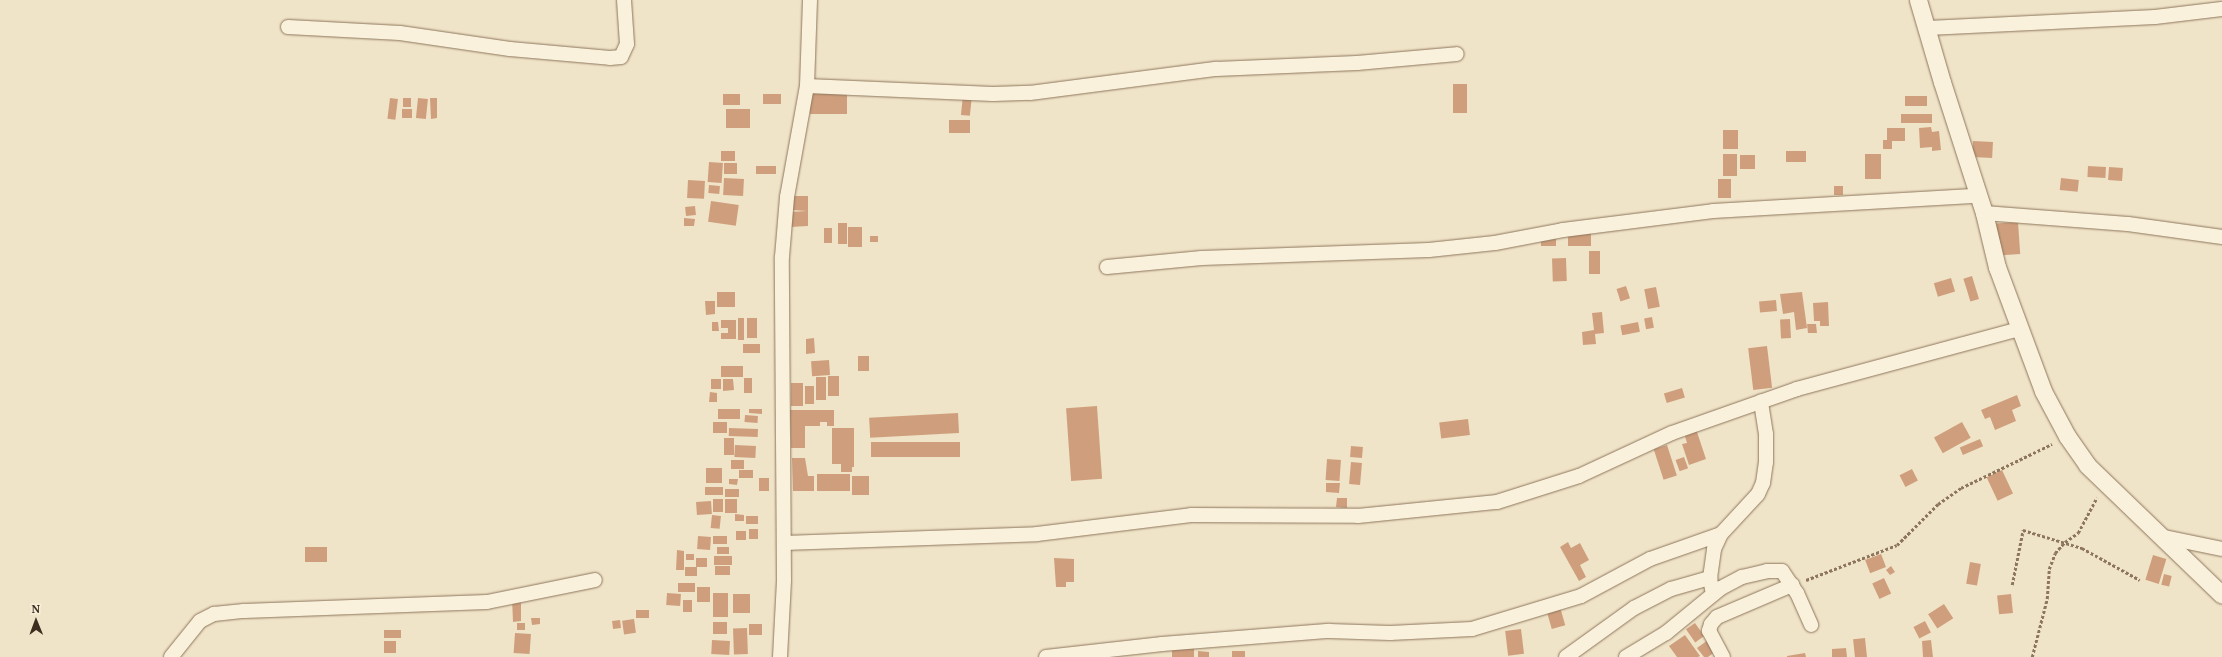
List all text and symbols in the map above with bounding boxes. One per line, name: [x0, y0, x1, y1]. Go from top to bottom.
north arrow: [16, 601, 56, 641]
text: N: [31, 601, 40, 616]

